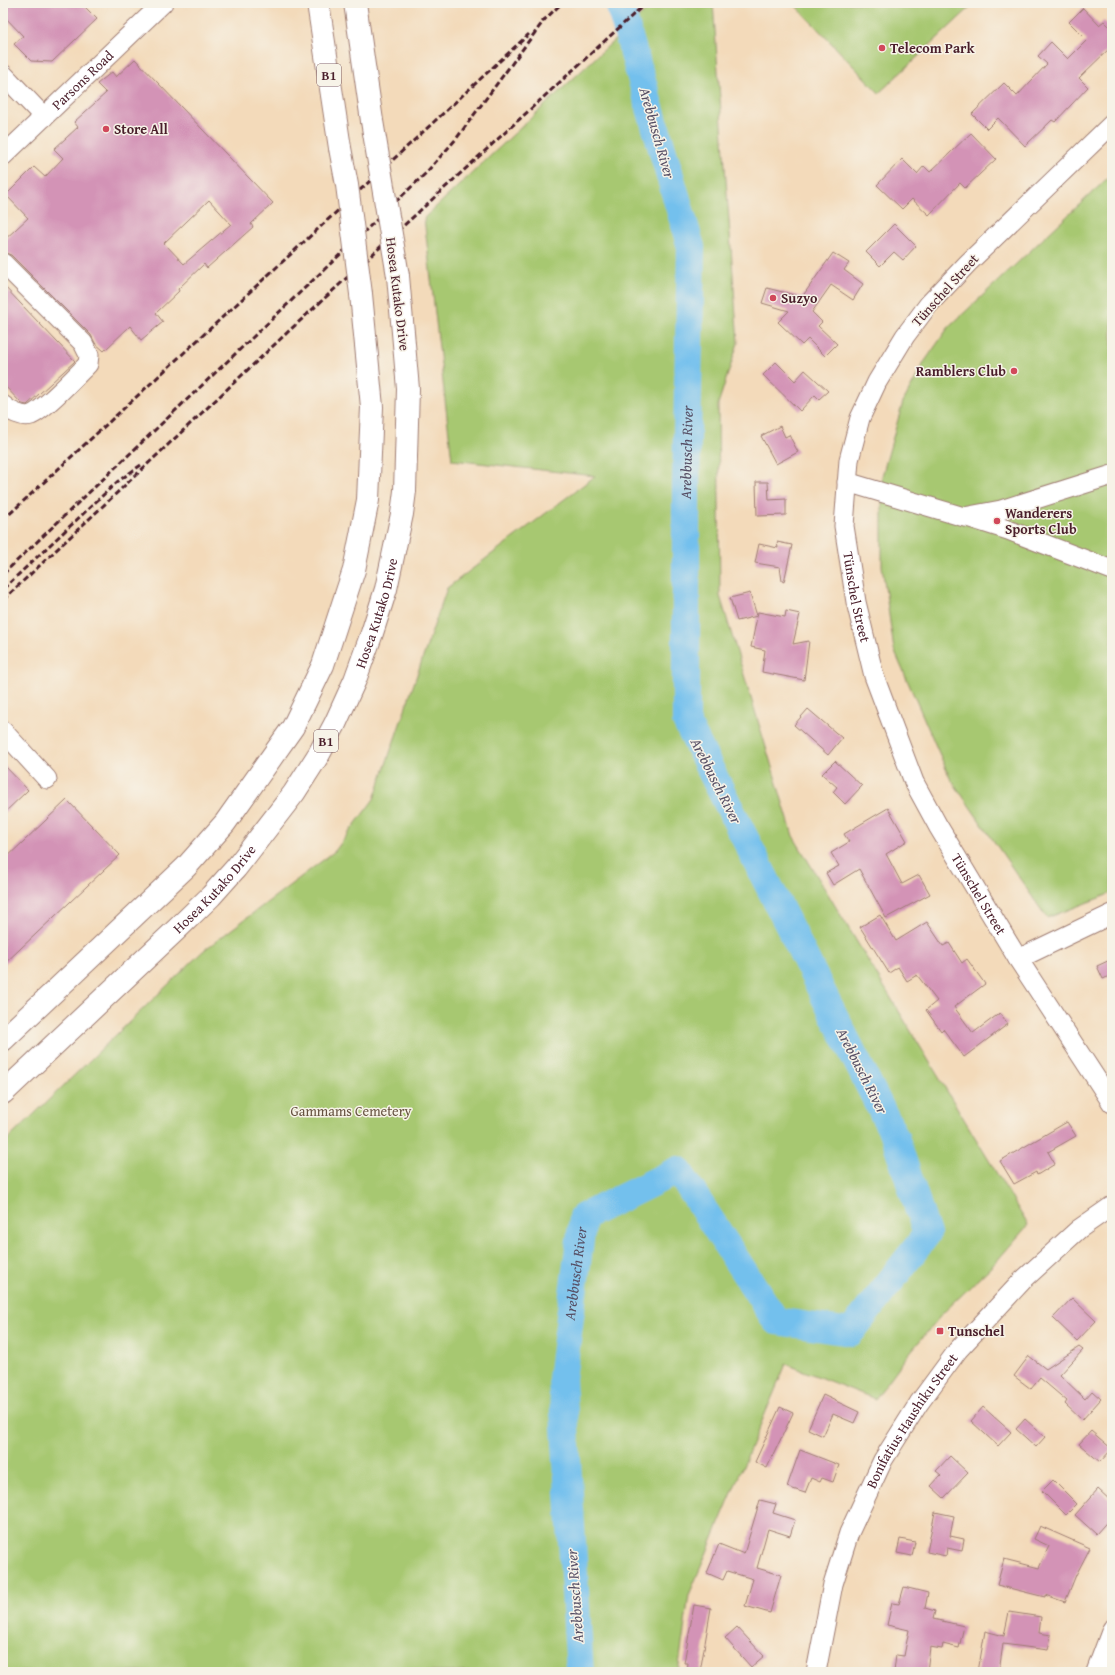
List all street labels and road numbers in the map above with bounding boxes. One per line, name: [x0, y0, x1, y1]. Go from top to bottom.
street label: Parsons Road: [47, 45, 118, 114]
road number: B1: [317, 64, 341, 86]
street label: Hosea Kutako Drive: [381, 236, 415, 352]
street label: Tünschel Street: [907, 249, 983, 331]
street label: Tünschel Street: [838, 550, 875, 644]
street label: Hosea Kutako Drive: [350, 556, 402, 671]
road number: B1: [314, 730, 338, 752]
street label: Hosea Kutako Drive: [168, 840, 261, 938]
street label: Tünschel Street: [947, 850, 1011, 939]
street label: Bonifatius Haushiku Street: [861, 1349, 962, 1492]

